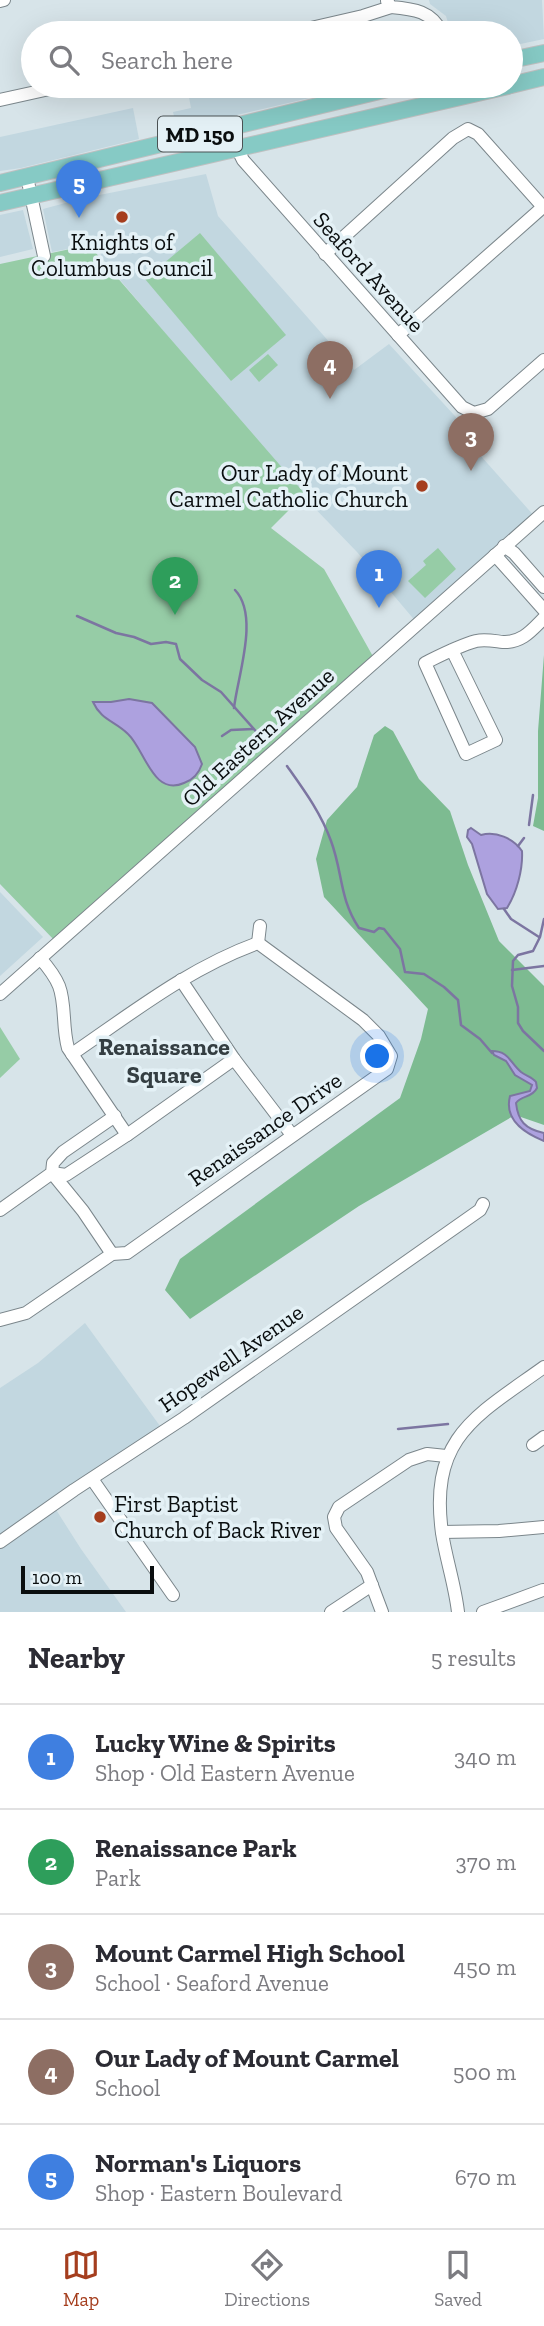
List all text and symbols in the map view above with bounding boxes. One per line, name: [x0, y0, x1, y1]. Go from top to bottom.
search box: [21, 21, 523, 98]
icon: search: [45, 41, 83, 79]
text: Search here: [101, 44, 233, 76]
road number: MD 150: [158, 116, 242, 152]
pin: 5: [56, 160, 102, 218]
street label: Seaford Avenue: [307, 206, 431, 338]
marker: Knights of Columbus Council: [114, 209, 130, 225]
place label: Knights of Columbus Council: [31, 228, 213, 282]
pin: 4: [307, 341, 353, 399]
pin: 3: [448, 413, 494, 471]
place label: Our Lady of Mount Carmel Catholic Church: [169, 459, 408, 513]
marker: Our Lady of Mount Carmel Catholic Church: [414, 478, 430, 494]
pin: 1: [356, 550, 402, 608]
pin: 2: [152, 557, 198, 615]
street label: Old Eastern Avenue: [176, 661, 340, 813]
district label: Renaissance Square: [98, 1032, 230, 1089]
your location: [360, 1039, 394, 1073]
street label: Renaissance Drive: [183, 1066, 347, 1192]
street label: Hopewell Avenue: [153, 1298, 309, 1418]
place label: First Baptist Church of Back River: [114, 1490, 322, 1544]
marker: First Baptist Church of Back River: [92, 1509, 108, 1525]
scale bar: [21, 1563, 154, 1595]
text: 100 m: [32, 1566, 82, 1589]
text: Nearby: [28, 1640, 125, 1676]
text: 5 results: [431, 1644, 516, 1672]
text: Lucky Wine & Spirits: [95, 1727, 336, 1759]
text: 1: [46, 1743, 56, 1771]
text: 340 m: [454, 1743, 516, 1771]
text: Shop · Old Eastern Avenue: [95, 1759, 355, 1787]
text: Renaissance Park: [95, 1832, 297, 1864]
text: 2: [45, 1848, 57, 1876]
text: 370 m: [456, 1848, 516, 1876]
text: Park: [95, 1864, 141, 1892]
text: Mount Carmel High School: [95, 1937, 405, 1969]
text: 3: [45, 1953, 57, 1981]
text: 450 m: [454, 1953, 516, 1981]
text: School · Seaford Avenue: [95, 1969, 329, 1997]
text: Our Lady of Mount Carmel: [95, 2042, 399, 2074]
text: 4: [44, 2058, 58, 2086]
text: 500 m: [453, 2058, 516, 2086]
text: School: [95, 2074, 160, 2102]
text: Norman's Liquors: [95, 2147, 301, 2179]
text: 5: [45, 2163, 57, 2191]
text: 670 m: [455, 2163, 516, 2191]
text: Shop · Eastern Boulevard: [95, 2179, 342, 2207]
tab: Map: [62, 2246, 100, 2311]
tab: Directions: [224, 2246, 310, 2311]
tab: Saved: [434, 2246, 482, 2311]

